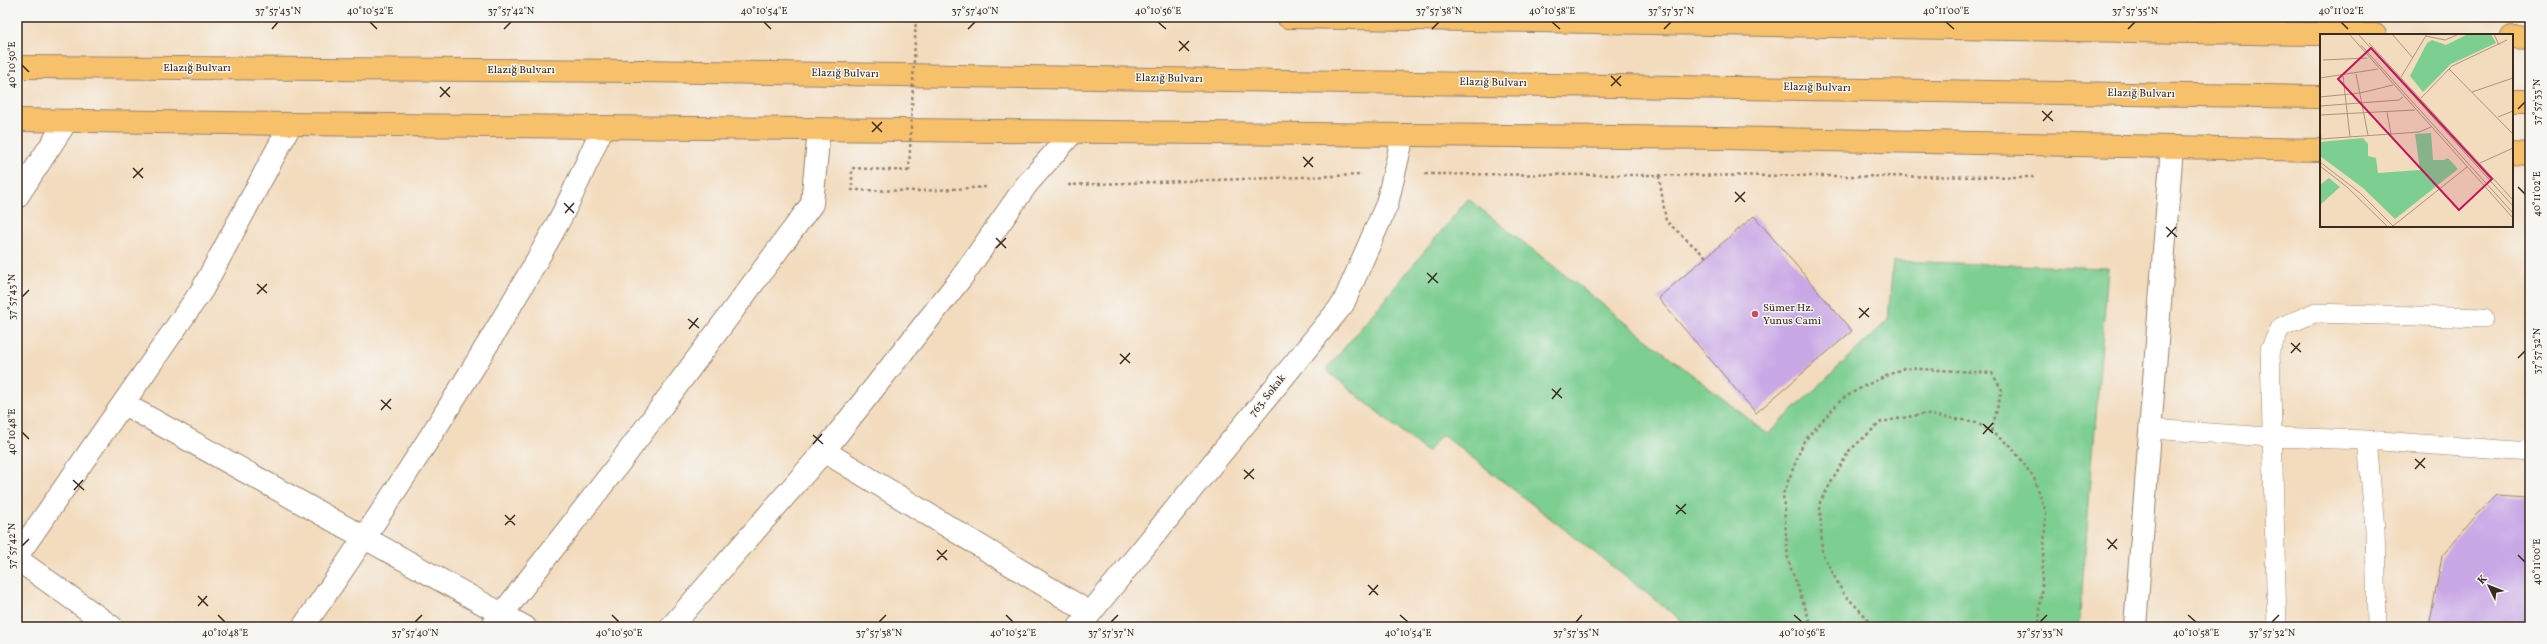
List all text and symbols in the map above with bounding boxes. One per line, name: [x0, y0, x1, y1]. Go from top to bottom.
text: 37°57'43"N: [255, 4, 302, 18]
text: 40°10'52"E: [347, 4, 393, 18]
text: 37°57'42"N: [488, 4, 535, 18]
text: 40°10'54"E: [741, 4, 787, 18]
text: 37°57'40"N: [952, 4, 999, 18]
text: 40°10'56"E: [1135, 4, 1181, 18]
text: 37°57'38"N: [1416, 4, 1463, 18]
text: 40°10'58"E: [1529, 4, 1575, 18]
text: 37°57'37"N: [1648, 4, 1695, 18]
text: 40°11'00"E: [1923, 4, 1969, 18]
text: 37°57'35"N: [2112, 4, 2159, 18]
text: 40°11'02"E: [2318, 4, 2364, 18]
inset map: [2320, 34, 2513, 227]
text: 40°10'50"E: [5, 42, 19, 88]
street label: Elazığ Bulvarı: [163, 61, 231, 76]
street label: Elazığ Bulvarı: [487, 63, 555, 78]
street label: Elazığ Bulvarı: [811, 66, 879, 82]
street label: Elazığ Bulvarı: [1135, 71, 1203, 87]
street label: Elazığ Bulvarı: [1459, 75, 1527, 91]
text: 37°57'33"N: [2530, 78, 2544, 125]
street label: Elazığ Bulvarı: [1783, 80, 1851, 96]
street label: Elazığ Bulvarı: [2107, 86, 2175, 102]
text: 40°11'02"E: [2530, 171, 2544, 217]
text: 37°57'43"N: [5, 273, 19, 320]
place label: Sümer Hz. Yunus Cami: [1763, 301, 1821, 329]
marker: Sümer Hz. Yunus Cami: [1750, 309, 1760, 319]
text: 37°57'32"N: [2530, 327, 2544, 374]
street label: 763. Sokak: [1246, 372, 1290, 420]
text: 40°10'48"E: [5, 409, 19, 455]
text: 37°57'42"N: [5, 522, 19, 569]
text: 40°11'00"E: [2530, 539, 2544, 585]
north arrow: [2469, 566, 2509, 606]
text: K: [2475, 572, 2491, 588]
text: 40°10'48"E: [202, 626, 248, 640]
text: 37°57'40"N: [392, 626, 439, 640]
text: 40°10'50"E: [596, 626, 642, 640]
text: 37°57'38"N: [856, 626, 903, 640]
text: 40°10'52"E: [990, 626, 1036, 640]
text: 37°57'37"N: [1088, 626, 1135, 640]
text: 40°10'54"E: [1385, 626, 1431, 640]
text: 37°57'35"N: [1553, 626, 1600, 640]
text: 40°10'56"E: [1779, 626, 1825, 640]
text: 37°57'33"N: [2017, 626, 2064, 640]
text: 40°10'58"E: [2173, 626, 2219, 640]
text: 37°57'32"N: [2249, 626, 2296, 640]

